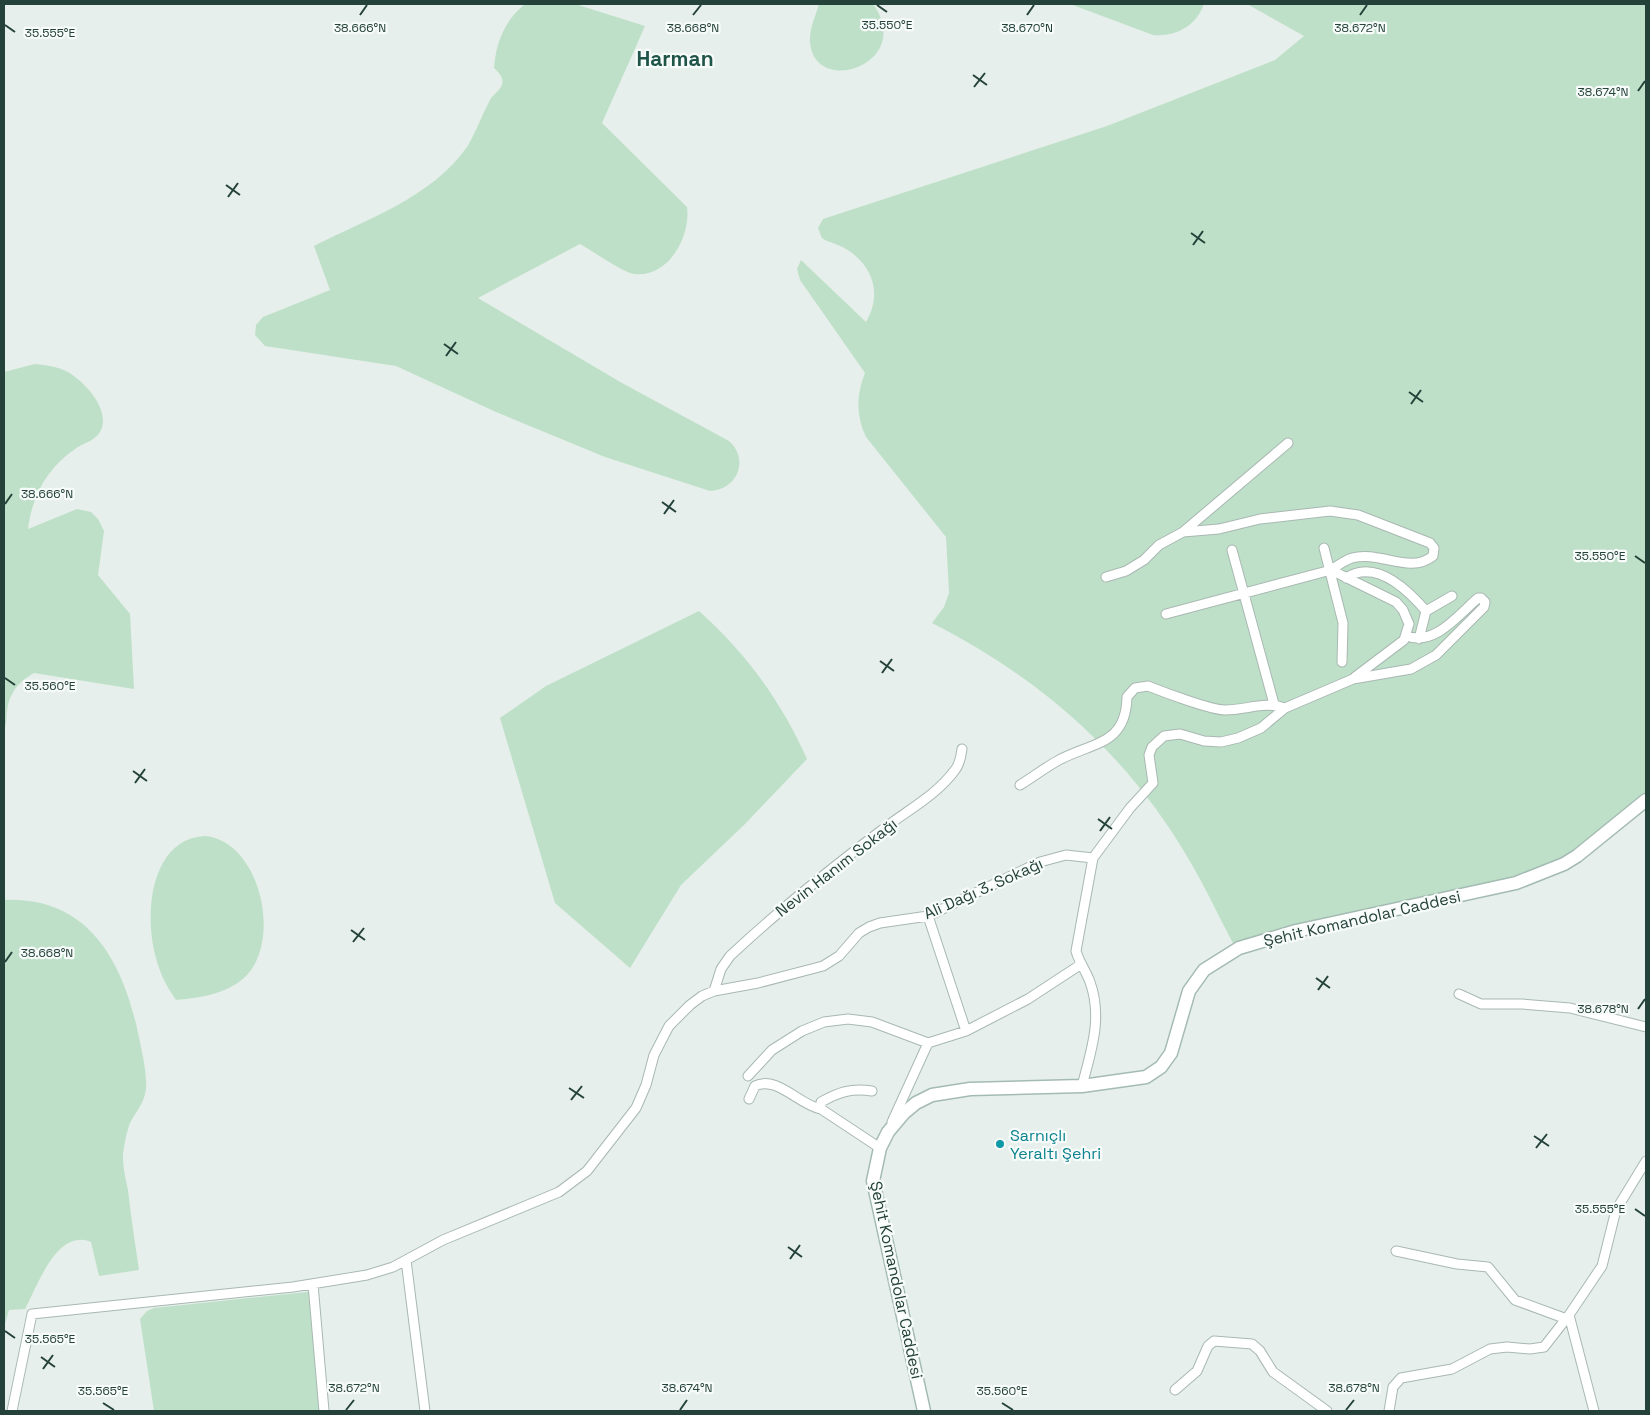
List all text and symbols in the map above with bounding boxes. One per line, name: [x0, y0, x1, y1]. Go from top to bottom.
text: 35.550°E: [862, 17, 913, 33]
text: 38.666°N: [334, 20, 386, 36]
text: 38.668°N: [667, 20, 719, 36]
text: 38.670°N: [1001, 20, 1053, 36]
text: 38.672°N: [1334, 20, 1386, 36]
text: 35.555°E: [25, 25, 75, 41]
district label: Harman: [636, 45, 714, 72]
text: 38.674°N: [1578, 84, 1628, 100]
text: 38.666°N: [21, 486, 73, 502]
text: 35.550°E: [1575, 548, 1626, 564]
text: 35.560°E: [24, 678, 76, 694]
street label: Nevin Hanım Sokağı: [771, 813, 901, 921]
street label: Ali Dağı 3. Sokağı: [920, 853, 1046, 924]
street label: Şehit Komandolar Caddesi: [1261, 886, 1463, 951]
text: 38.668°N: [21, 945, 73, 961]
text: 38.678°N: [1577, 1001, 1629, 1017]
place label: Sarnıçlı Yeraltı Şehri: [1010, 1125, 1101, 1164]
marker: Sarnıçlı Yeraltı Şehri: [994, 1138, 1006, 1150]
street label: Şehit Komandolar Caddesi: [865, 1179, 928, 1381]
text: 35.555°E: [1575, 1201, 1625, 1217]
text: 35.565°E: [25, 1331, 75, 1347]
text: 38.672°N: [328, 1380, 380, 1396]
text: 38.674°N: [662, 1380, 712, 1396]
text: 38.678°N: [1328, 1380, 1380, 1396]
text: 35.565°E: [78, 1383, 128, 1399]
text: 35.560°E: [976, 1383, 1028, 1399]

